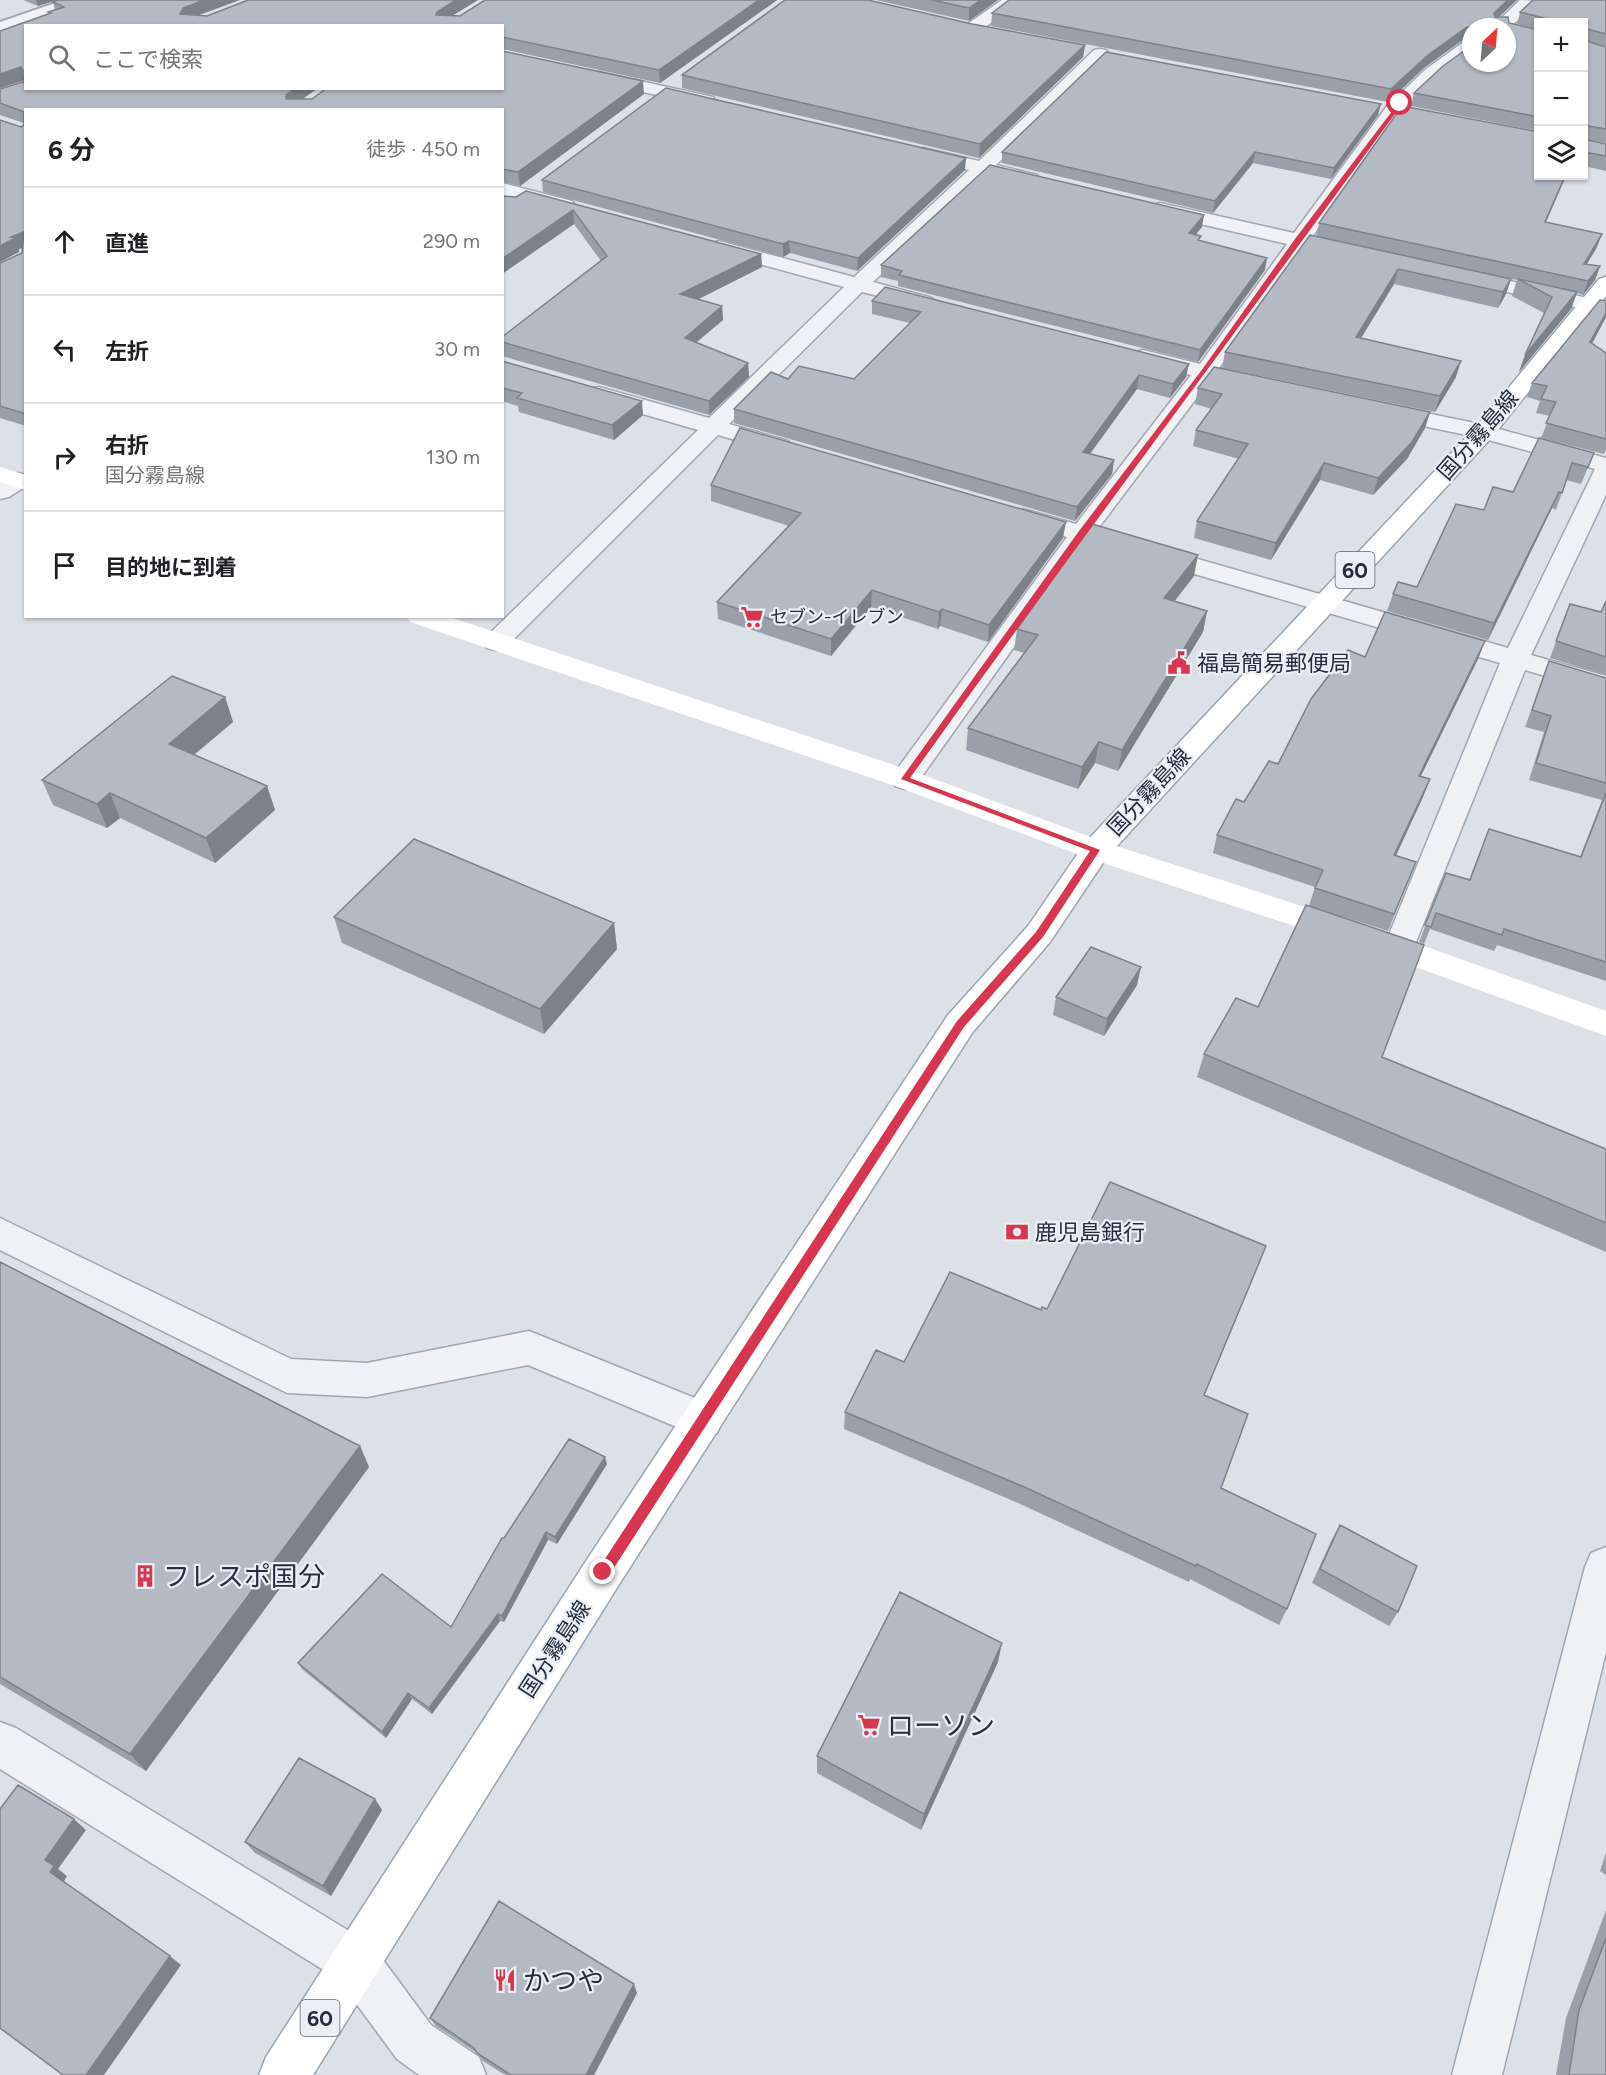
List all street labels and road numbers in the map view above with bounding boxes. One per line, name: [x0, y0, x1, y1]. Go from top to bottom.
street label: 国分霧島線: [1432, 385, 1524, 485]
road number: 60: [1336, 552, 1374, 588]
street label: 国分霧島線: [1102, 743, 1196, 841]
street label: 国分霧島線: [514, 1596, 596, 1702]
road number: 60: [300, 2000, 340, 2036]

